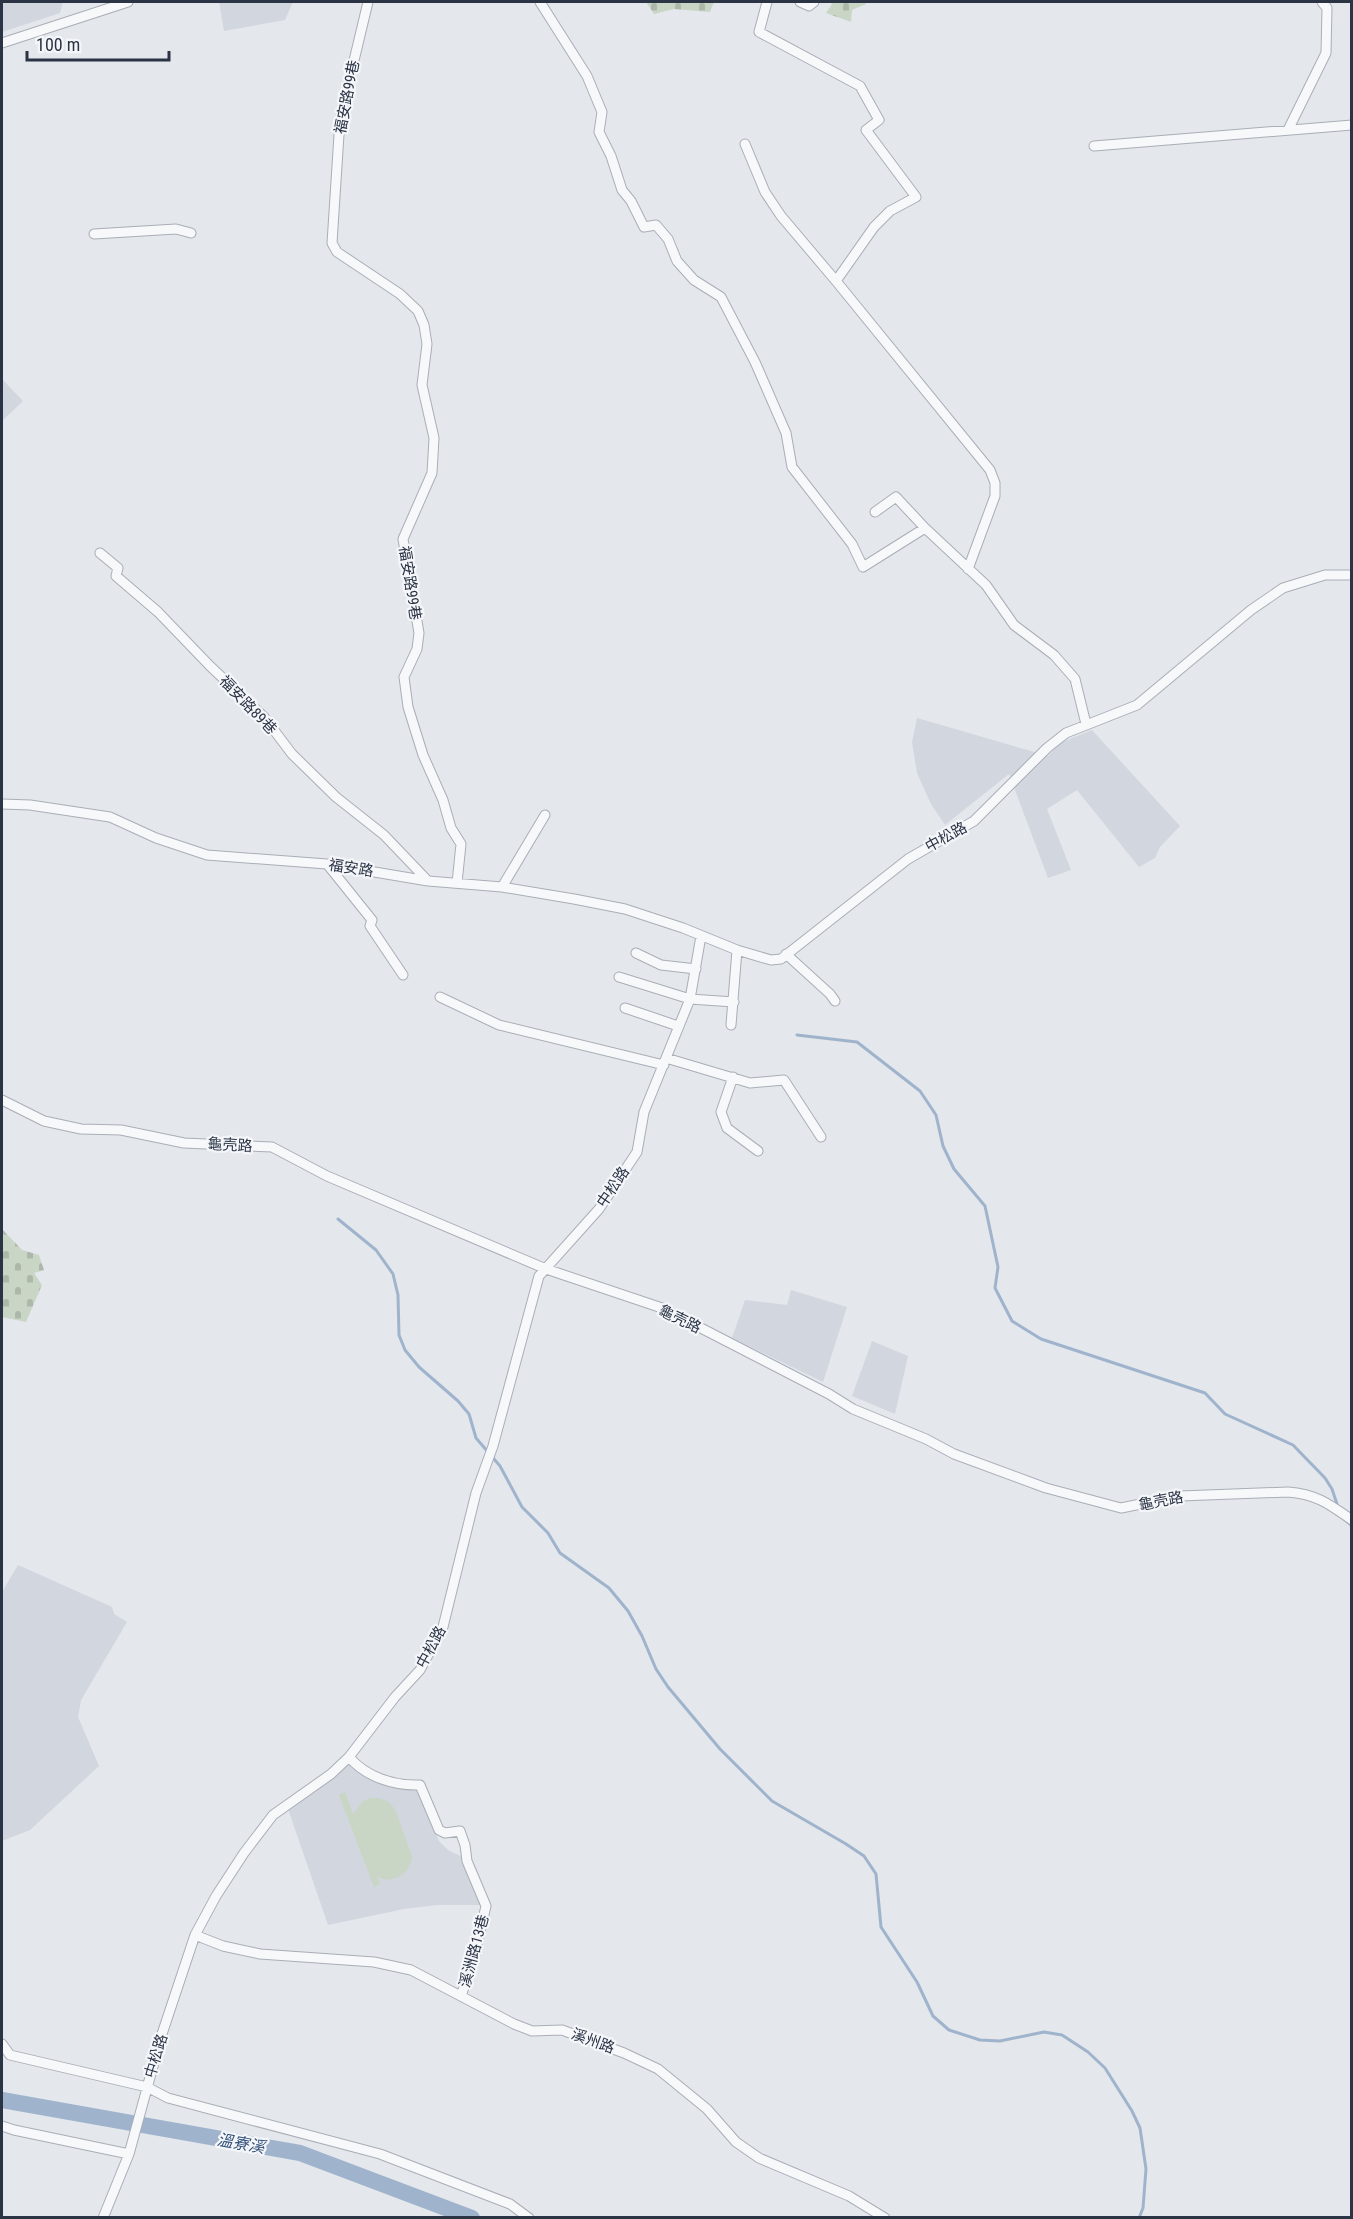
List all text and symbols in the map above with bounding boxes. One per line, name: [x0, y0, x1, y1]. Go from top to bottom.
scale bar: [27, 24, 170, 62]
text: 100 m: [36, 34, 80, 55]
street label: 福安路99巷: [331, 59, 363, 135]
street label: 福安路99巷: [395, 545, 425, 621]
street label: 福安路89巷: [216, 672, 280, 738]
street label: 中松路: [922, 818, 970, 856]
street label: 福安路: [327, 856, 375, 880]
street label: 龜壳路: [207, 1135, 253, 1155]
street label: 中松路: [593, 1163, 633, 1211]
street label: 龜壳路: [656, 1301, 704, 1337]
street label: 龜壳路: [1137, 1488, 1185, 1514]
street label: 中松路: [412, 1623, 450, 1671]
street label: 溪洲路13巷: [456, 1913, 492, 1989]
street label: 溪州路: [569, 2025, 617, 2057]
street label: 中松路: [141, 2032, 171, 2080]
water label: 溫寮溪: [216, 2130, 268, 2157]

